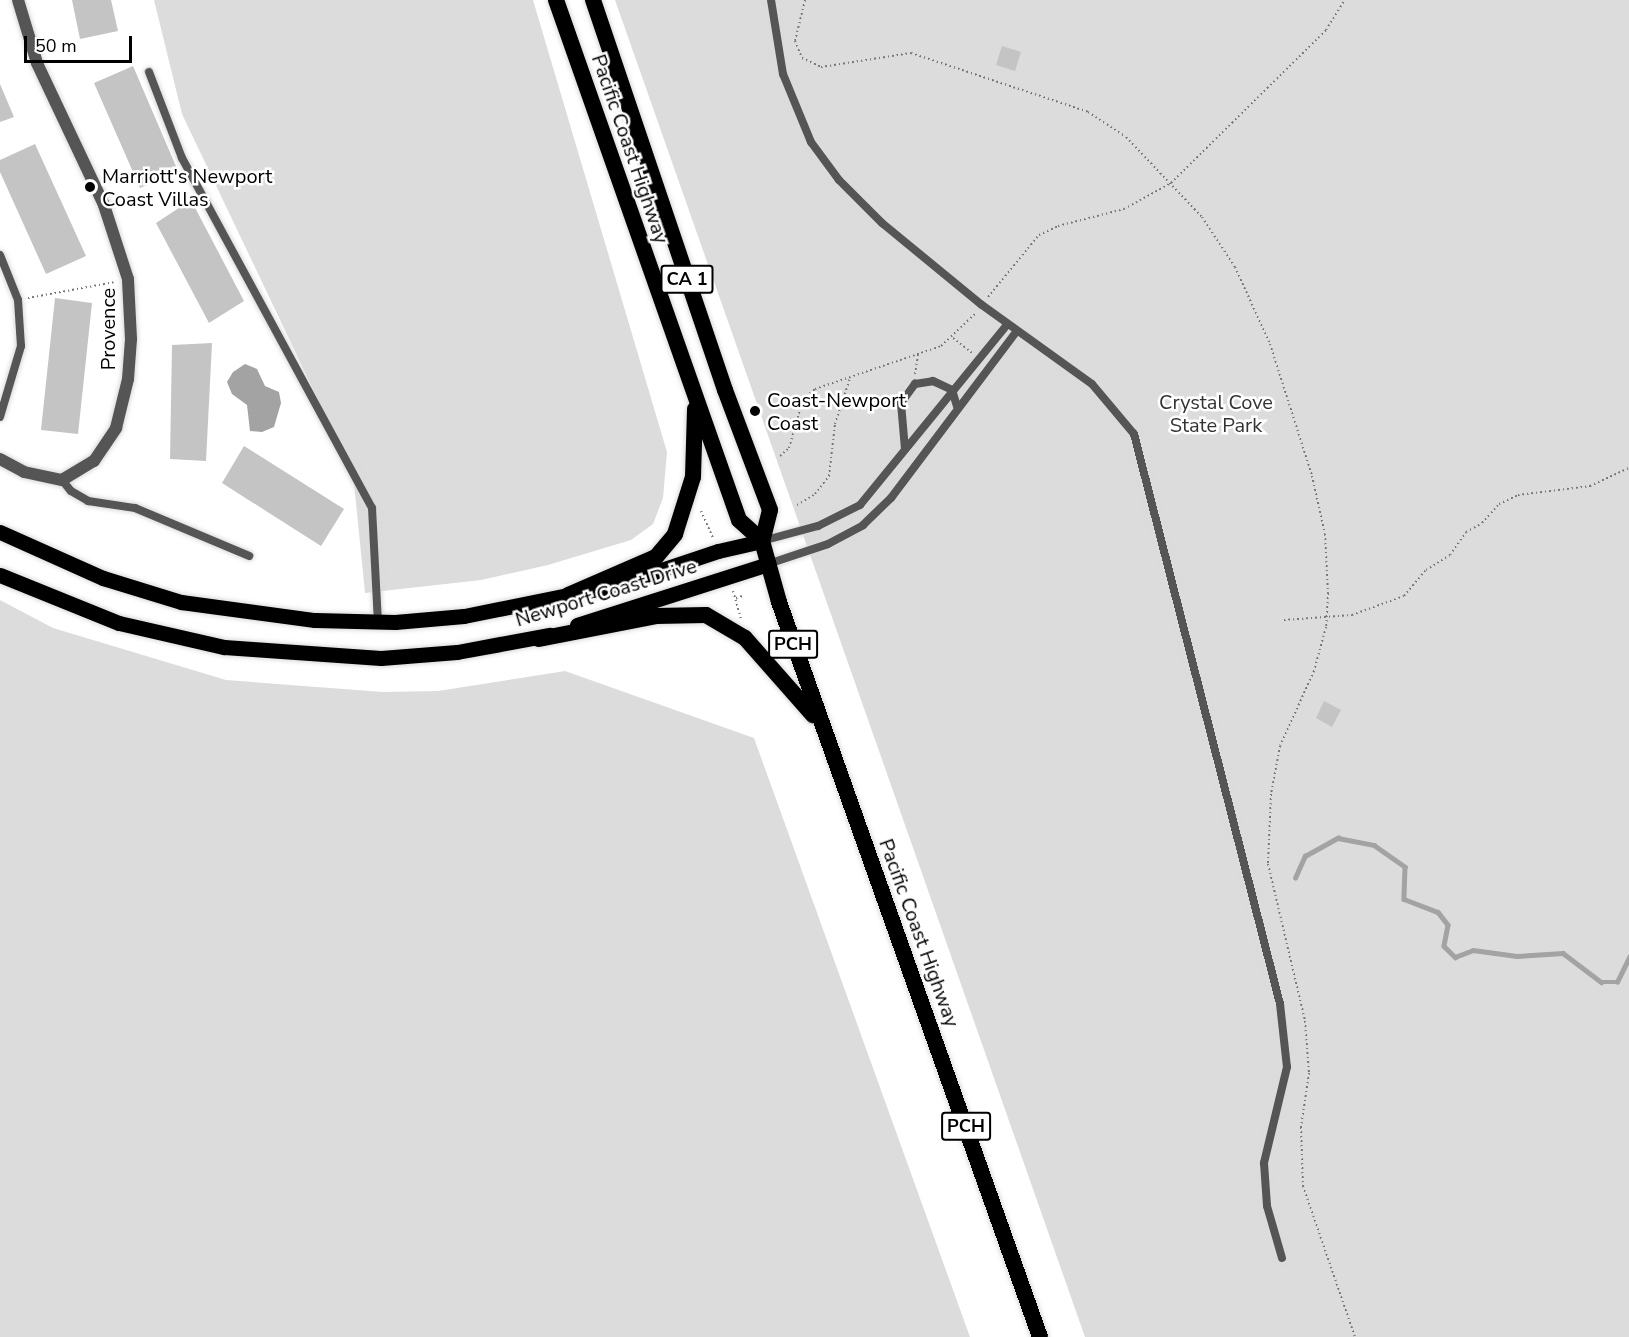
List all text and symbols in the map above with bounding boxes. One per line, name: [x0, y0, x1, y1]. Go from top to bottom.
scale bar: [27, 24, 135, 62]
text: 50 m: [35, 34, 77, 58]
street label: Pacific Coast Highway: [586, 51, 674, 247]
place label: Marriott's Newport Coast Villas: [102, 164, 272, 211]
marker: Marriott's Newport Coast Villas: [83, 180, 97, 194]
road number: CA 1: [660, 264, 714, 294]
street label: Provence: [96, 288, 120, 370]
place label: Coast-Newport Coast: [767, 388, 906, 435]
park label: Crystal Cove State Park: [1159, 390, 1273, 437]
marker: Coast-Newport Coast: [748, 404, 762, 418]
street label: Newport Coast Drive: [512, 554, 700, 632]
road number: PCH: [768, 629, 818, 659]
street label: Pacific Coast Highway: [874, 836, 964, 1030]
road number: PCH: [940, 1111, 992, 1141]

